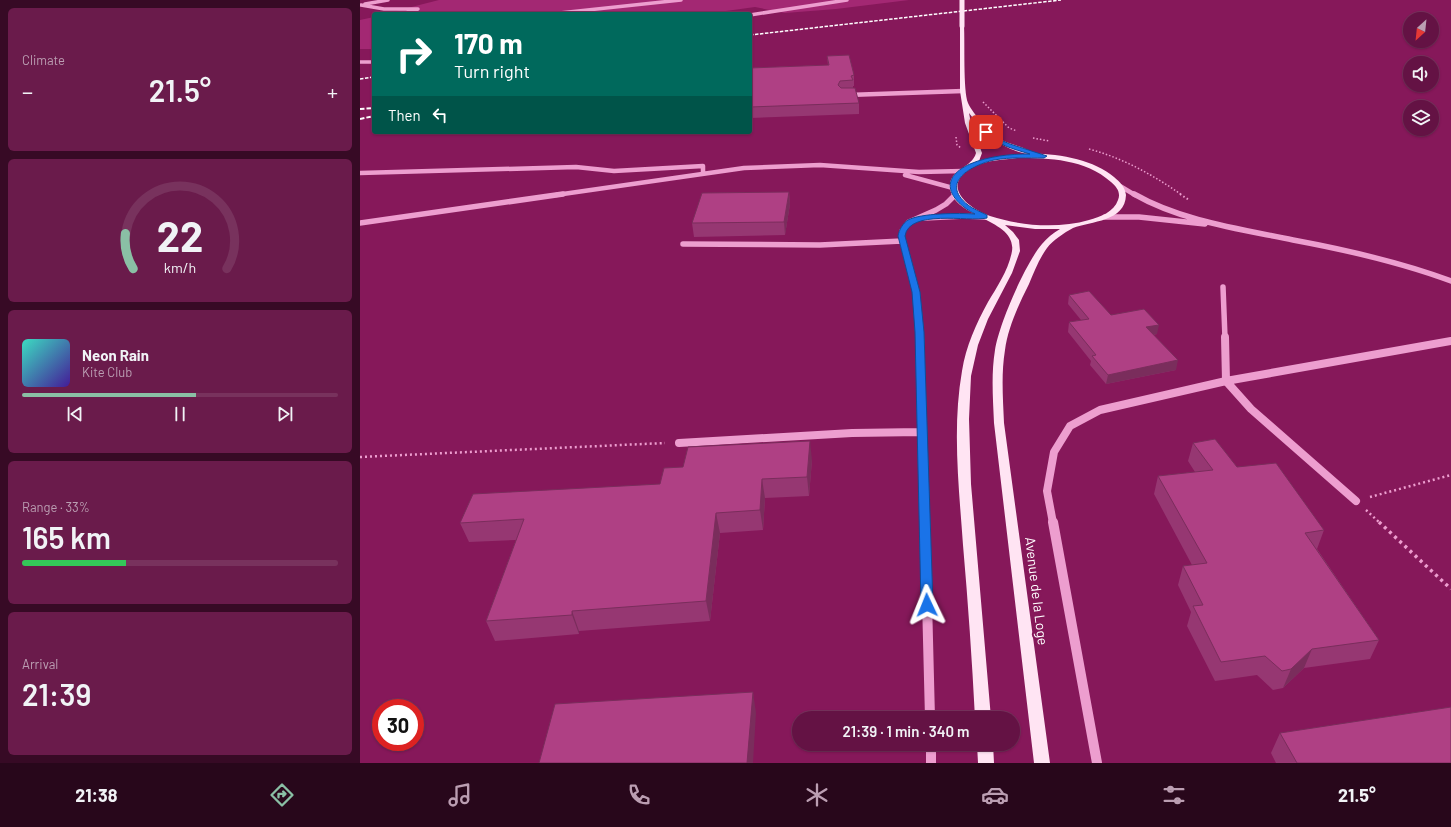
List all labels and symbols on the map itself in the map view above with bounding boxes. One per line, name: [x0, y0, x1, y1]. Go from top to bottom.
north arrow: [1403, 12, 1439, 48]
pin: [969, 115, 1003, 149]
street label: Avenue de la Loge: [1022, 536, 1052, 646]
position arrow: [906, 584, 948, 626]
speed limit sign: 30: [372, 699, 424, 751]

